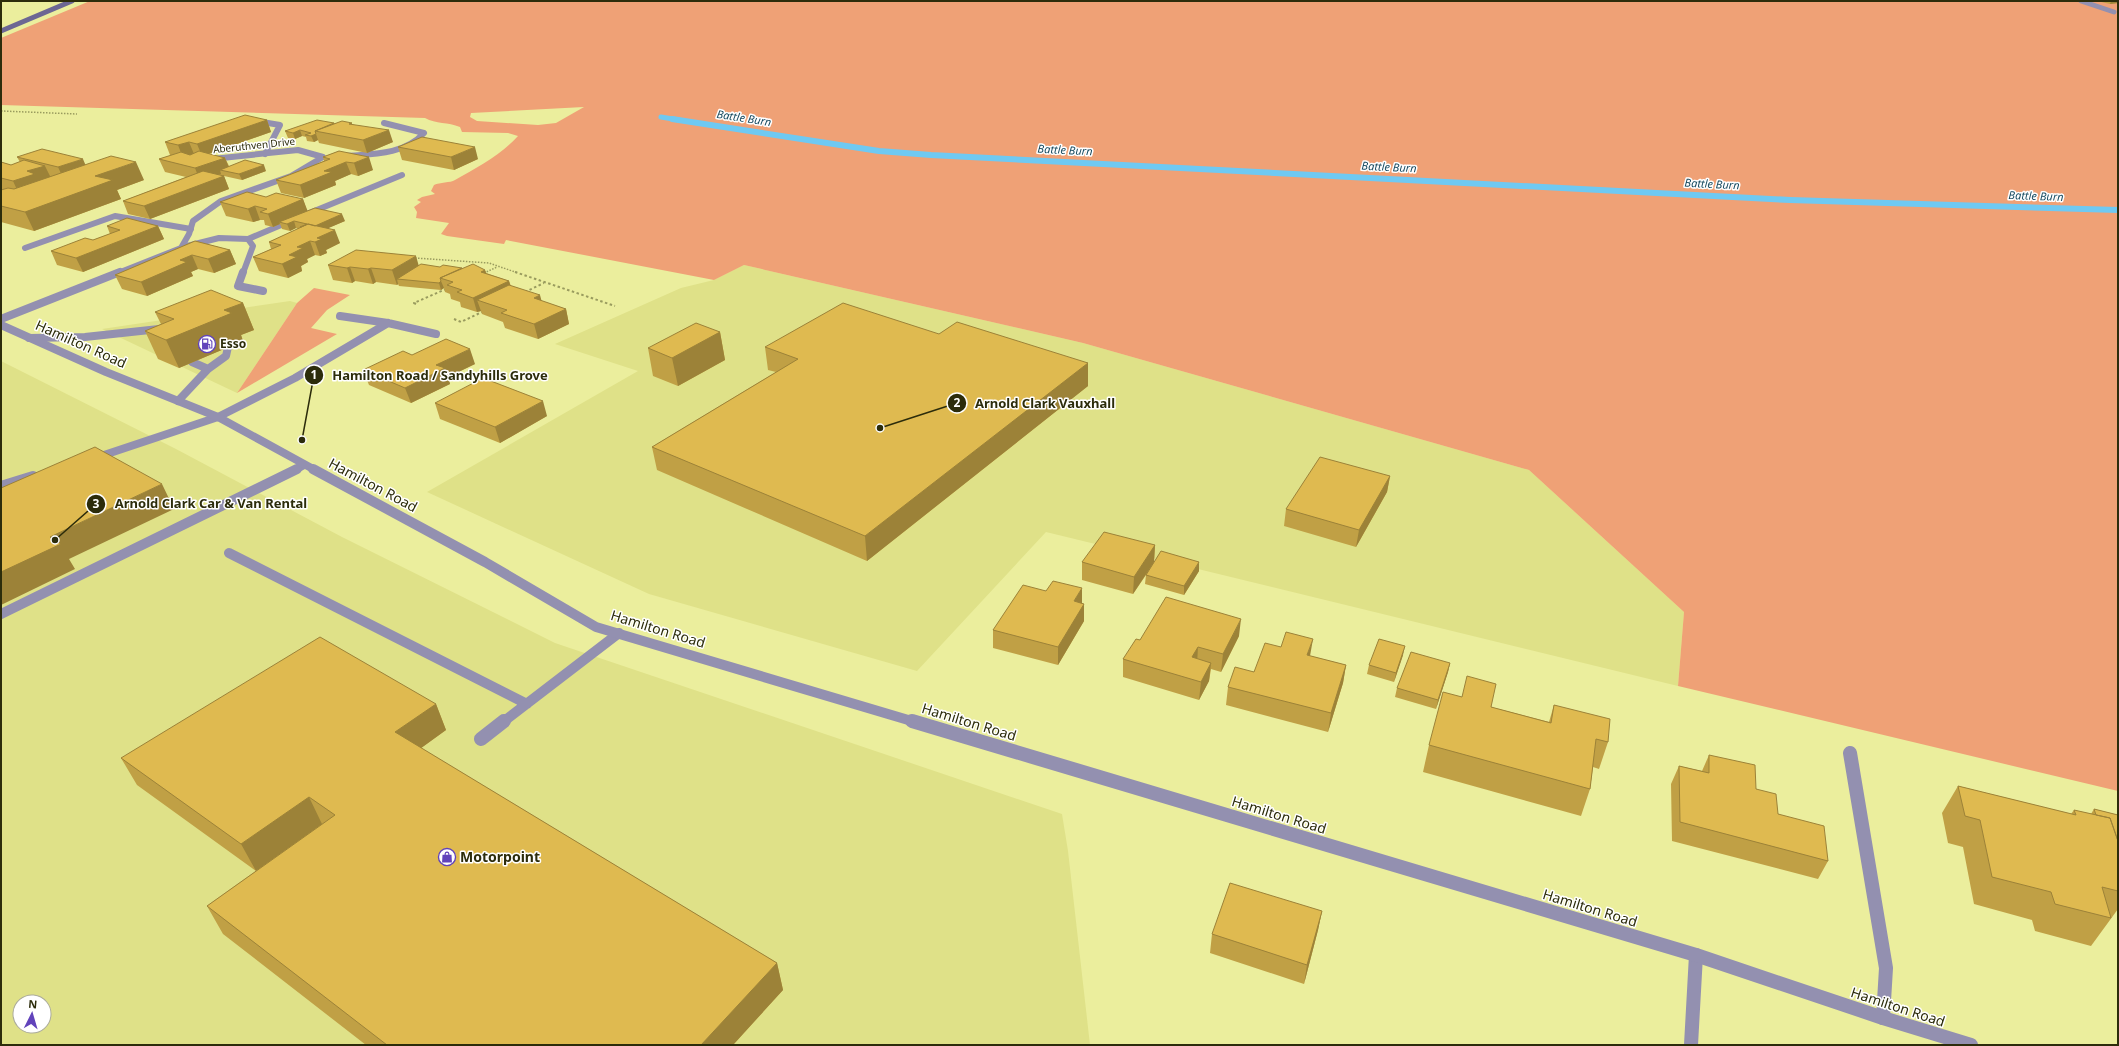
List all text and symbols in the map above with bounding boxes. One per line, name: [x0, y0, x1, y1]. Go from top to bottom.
water label: Battle Burn: [716, 106, 772, 129]
street label: Aberuthven Drive: [212, 134, 296, 156]
water label: Battle Burn: [1037, 141, 1093, 158]
water label: Battle Burn: [1361, 158, 1417, 175]
water label: Battle Burn: [1684, 175, 1740, 192]
water label: Battle Burn: [2008, 187, 2064, 204]
street label: Hamilton Road: [33, 315, 130, 372]
fuel station icon: Esso: [197, 334, 217, 354]
place label: Esso: [220, 335, 246, 352]
callout: Hamilton Road / Sandyhills Grove: [304, 363, 556, 388]
text: 1: [311, 366, 317, 383]
text: Hamilton Road / Sandyhills Grove: [332, 366, 548, 384]
callout: Arnold Clark Vauxhall: [947, 390, 1123, 415]
text: 2: [954, 394, 961, 411]
text: Arnold Clark Vauxhall: [975, 394, 1115, 412]
street label: Hamilton Road: [326, 453, 421, 516]
callout: Arnold Clark Car & Van Rental: [86, 491, 315, 516]
text: Arnold Clark Car & Van Rental: [115, 494, 307, 512]
text: 3: [93, 495, 100, 512]
street label: Hamilton Road: [609, 605, 708, 652]
street label: Hamilton Road: [920, 698, 1019, 745]
street label: Hamilton Road: [1230, 791, 1329, 838]
shop icon: Motorpoint: [437, 847, 457, 867]
place label: Motorpoint: [460, 847, 540, 866]
street label: Hamilton Road: [1541, 884, 1640, 931]
street label: Hamilton Road: [1849, 982, 1948, 1031]
north arrow: [12, 994, 52, 1034]
text: N: [28, 996, 38, 1011]

